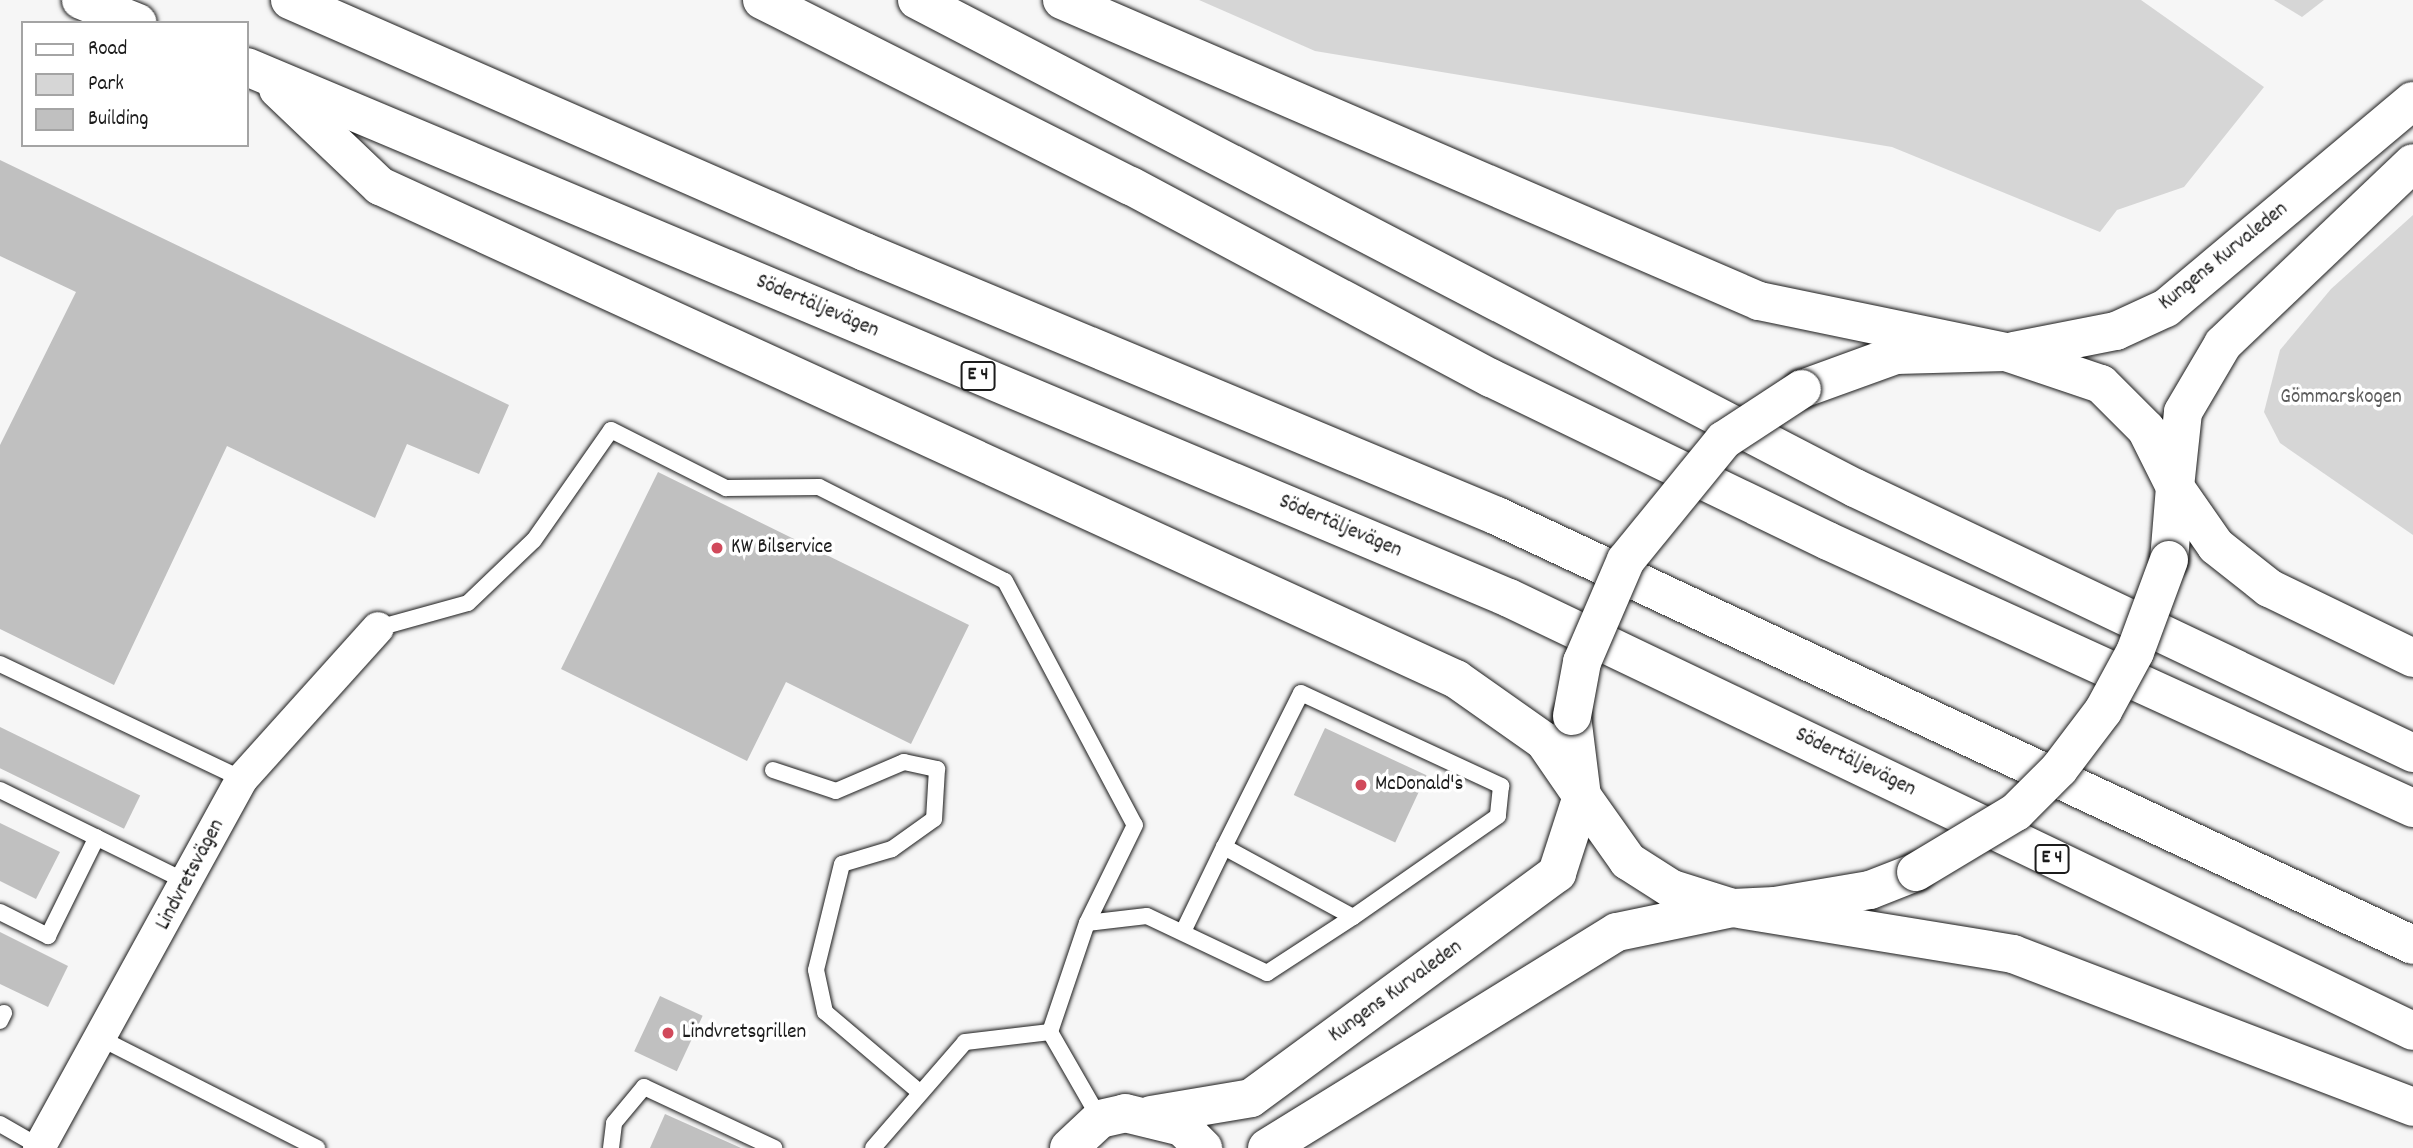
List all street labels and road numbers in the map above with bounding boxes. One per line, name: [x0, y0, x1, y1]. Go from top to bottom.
street label: Kungens Kurvaleden: [2155, 197, 2293, 317]
street label: Södertäljevägen: [752, 270, 882, 344]
road number: E 4: [960, 360, 996, 392]
street label: Södertäljevägen: [1275, 490, 1405, 564]
street label: Södertäljevägen: [1791, 723, 1919, 803]
street label: Lindvretsvägen: [151, 815, 231, 935]
road number: E 4: [2035, 844, 2070, 874]
street label: Kungens Kurvaleden: [1325, 935, 1467, 1049]

